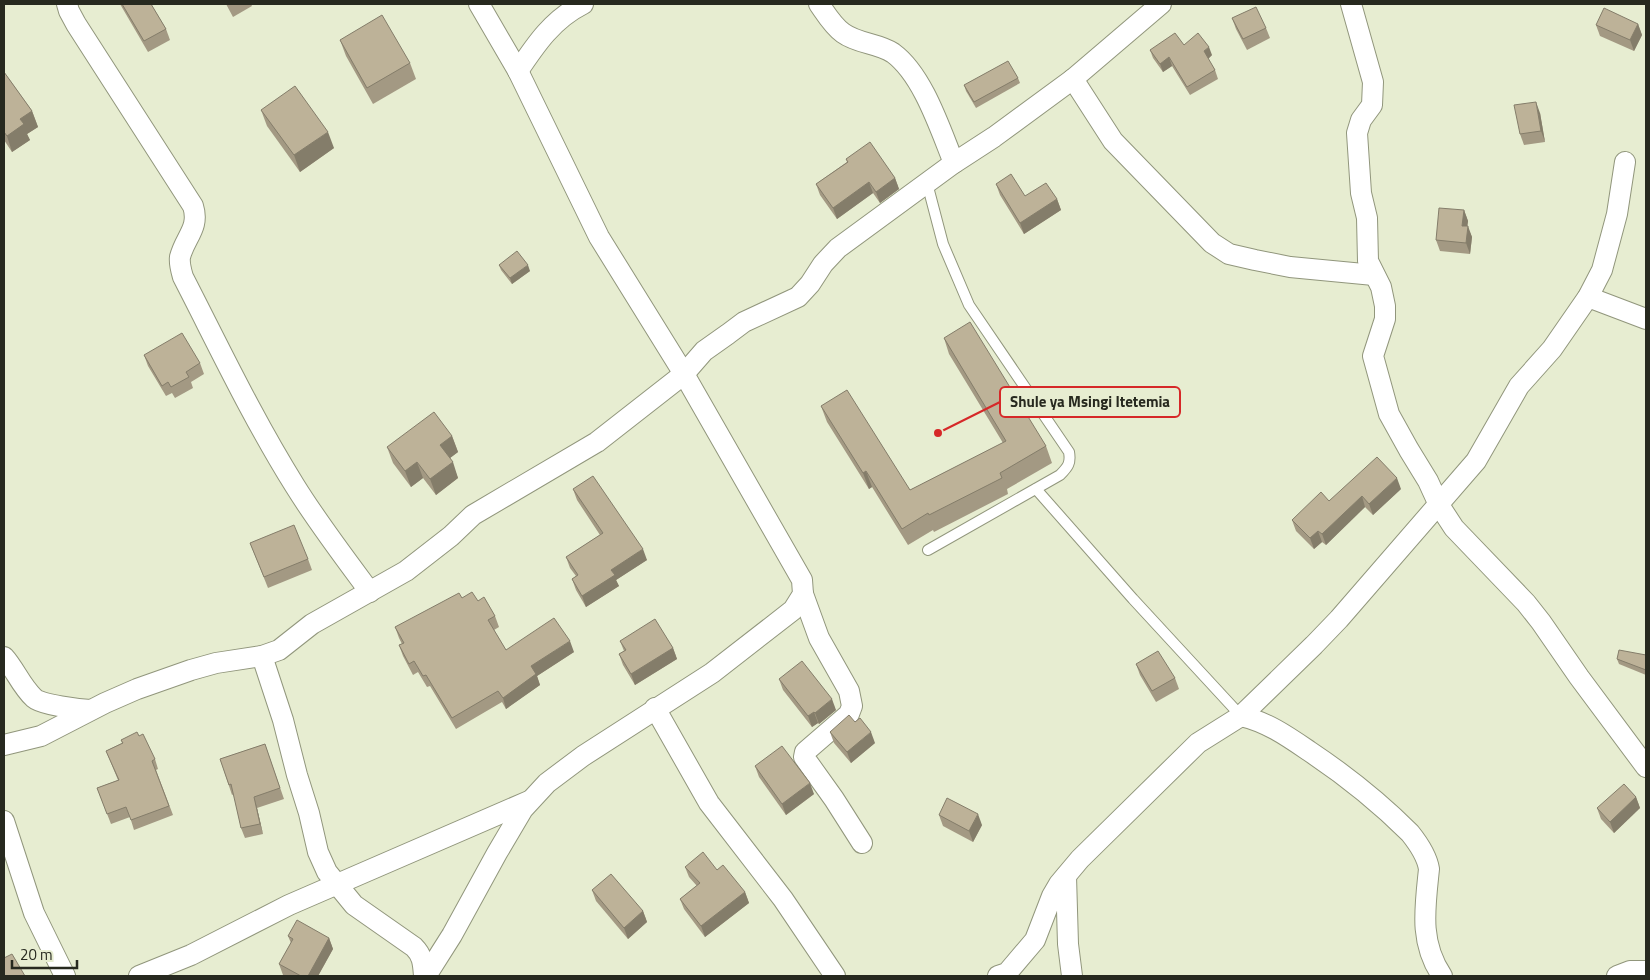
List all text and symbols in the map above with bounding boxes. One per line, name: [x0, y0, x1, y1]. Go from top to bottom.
callout: Shule ya Msingi Itetemia: [1000, 387, 1180, 417]
text: Shule ya Msingi Itetemia: [1010, 390, 1170, 413]
scale bar: [12, 938, 78, 970]
text: 20 m: [20, 943, 53, 966]

